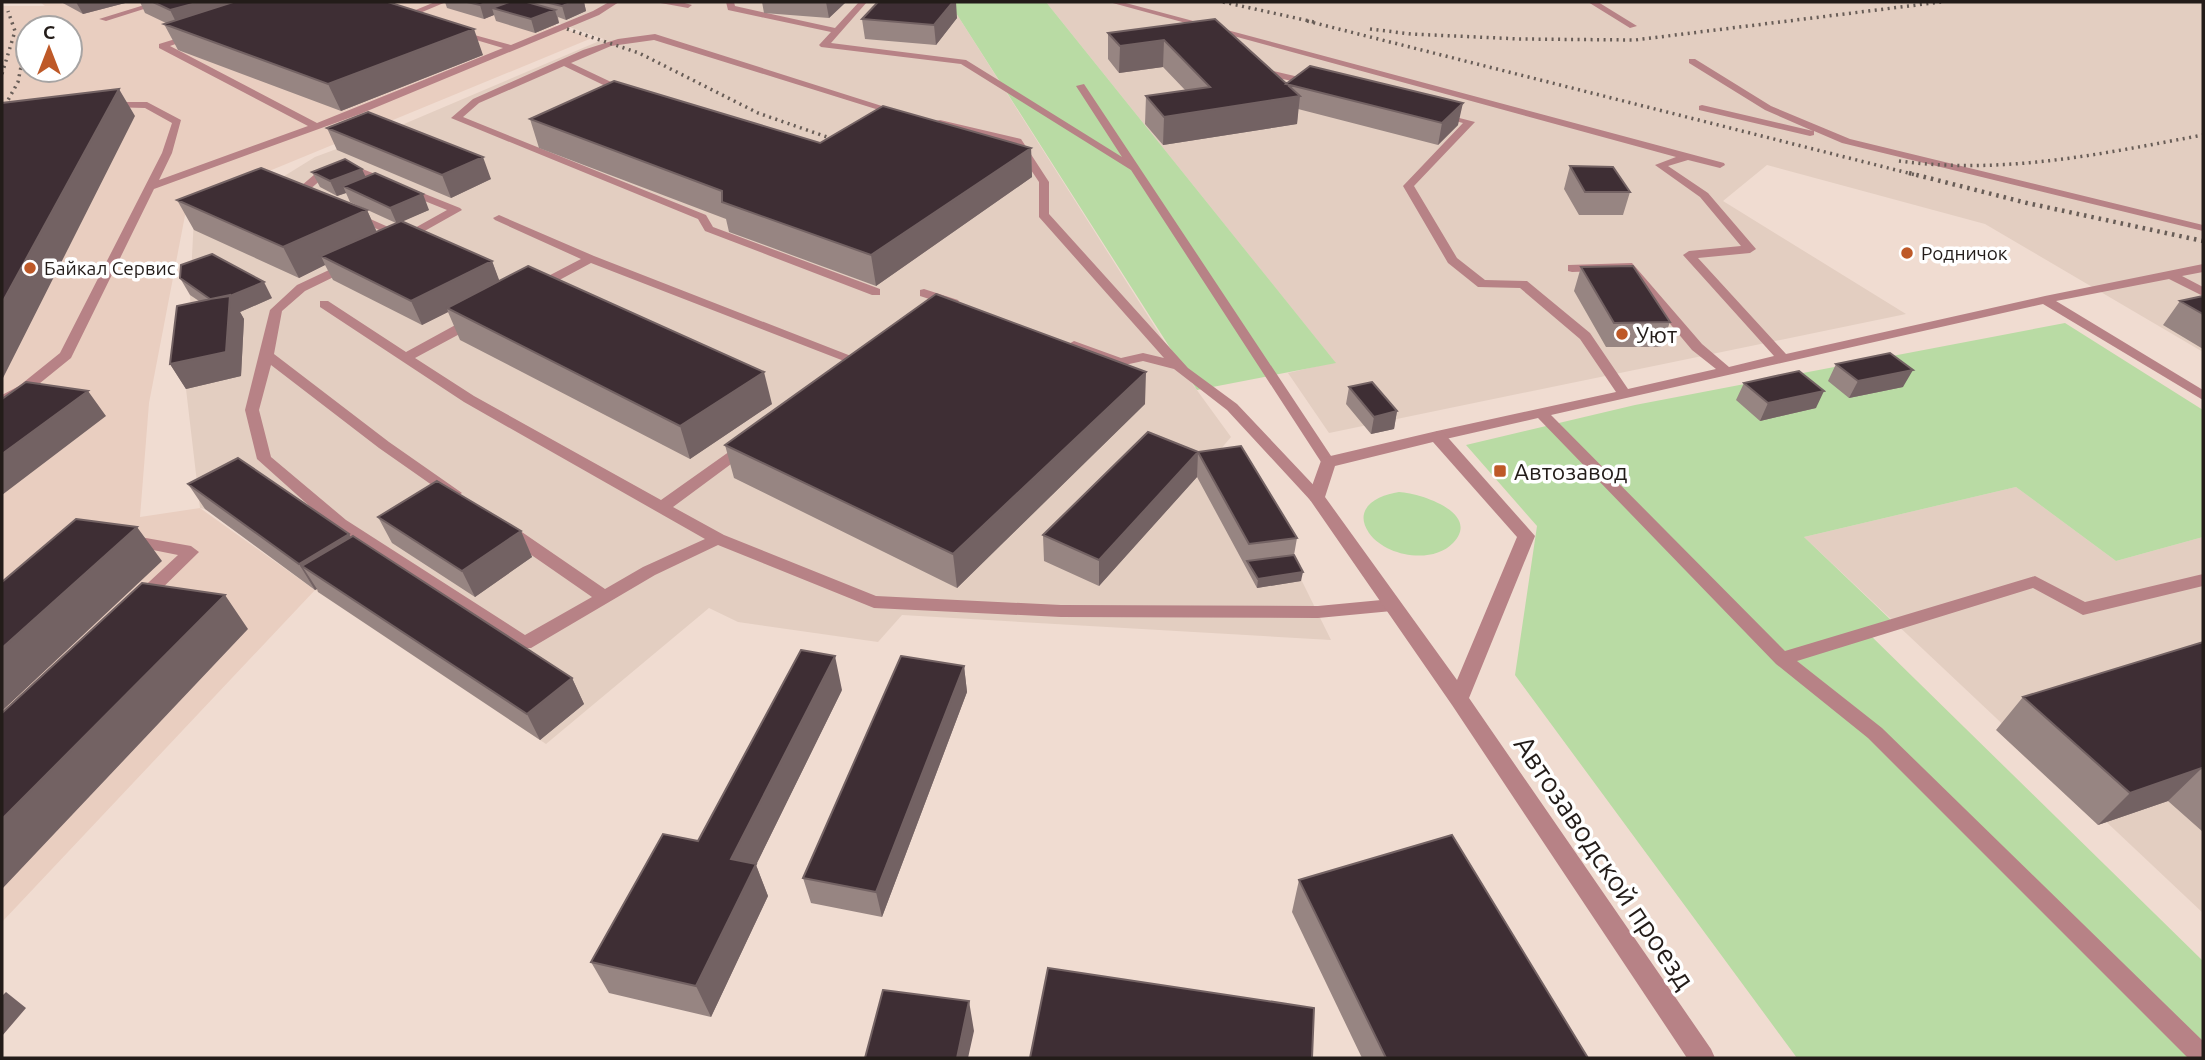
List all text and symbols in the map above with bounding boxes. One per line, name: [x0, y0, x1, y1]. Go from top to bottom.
north arrow: [14, 14, 84, 84]
text: С: [43, 21, 55, 43]
place label: Родничок: [1921, 242, 2008, 264]
marker: Родничок: [1899, 245, 1915, 261]
place label: Байкал Сервис: [44, 257, 176, 279]
marker: Байкал Сервис: [22, 260, 38, 276]
place label: Уют: [1636, 322, 1677, 347]
marker: Уют: [1614, 326, 1630, 342]
place label: Автозавод: [1514, 459, 1628, 484]
marker: Автозавод: [1492, 463, 1508, 479]
street label: Автозаводской проезд: [1509, 730, 1701, 994]

